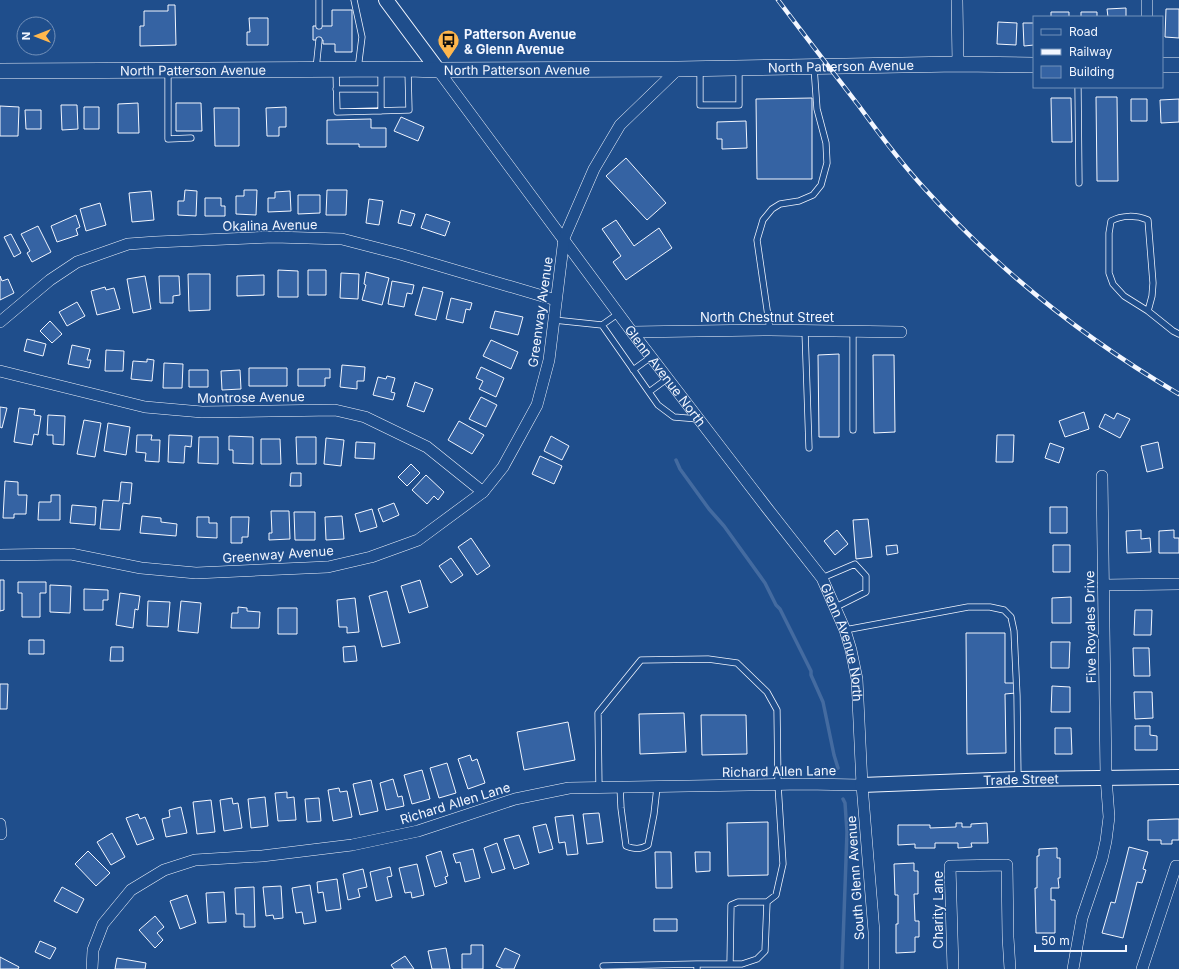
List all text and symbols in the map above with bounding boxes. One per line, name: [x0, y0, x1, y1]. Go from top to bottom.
north arrow: [16, 16, 56, 56]
legend: [1033, 16, 1163, 88]
text: Road: [1069, 24, 1098, 39]
place label: Patterson Avenue & Glenn Avenue: [464, 26, 577, 57]
bus stop icon: Patterson Avenue & Glenn Avenue: [435, 28, 461, 61]
text: N: [19, 32, 33, 40]
text: Railway: [1069, 44, 1113, 59]
street label: North Patterson Avenue: [768, 57, 914, 75]
street label: North Patterson Avenue: [444, 61, 590, 78]
street label: North Patterson Avenue: [120, 62, 266, 78]
text: Building: [1069, 64, 1114, 79]
street label: Okalina Avenue: [222, 216, 318, 234]
street label: Greenway Avenue: [524, 256, 556, 368]
street label: North Chestnut Street: [700, 309, 834, 325]
street label: Glenn Avenue North: [622, 322, 709, 430]
street label: Montrose Avenue: [197, 388, 305, 406]
street label: Greenway Avenue: [222, 542, 334, 566]
street label: Five Royales Drive: [1081, 570, 1099, 684]
street label: Glenn Avenue North: [817, 581, 866, 702]
street label: Richard Allen Lane: [722, 762, 836, 780]
street label: Trade Street: [983, 770, 1059, 788]
street label: Richard Allen Lane: [398, 779, 512, 827]
street label: South Glenn Avenue: [843, 815, 867, 941]
street label: Charity Lane: [930, 871, 946, 949]
scale bar: [1035, 927, 1126, 953]
text: 50 m: [1041, 933, 1070, 948]

